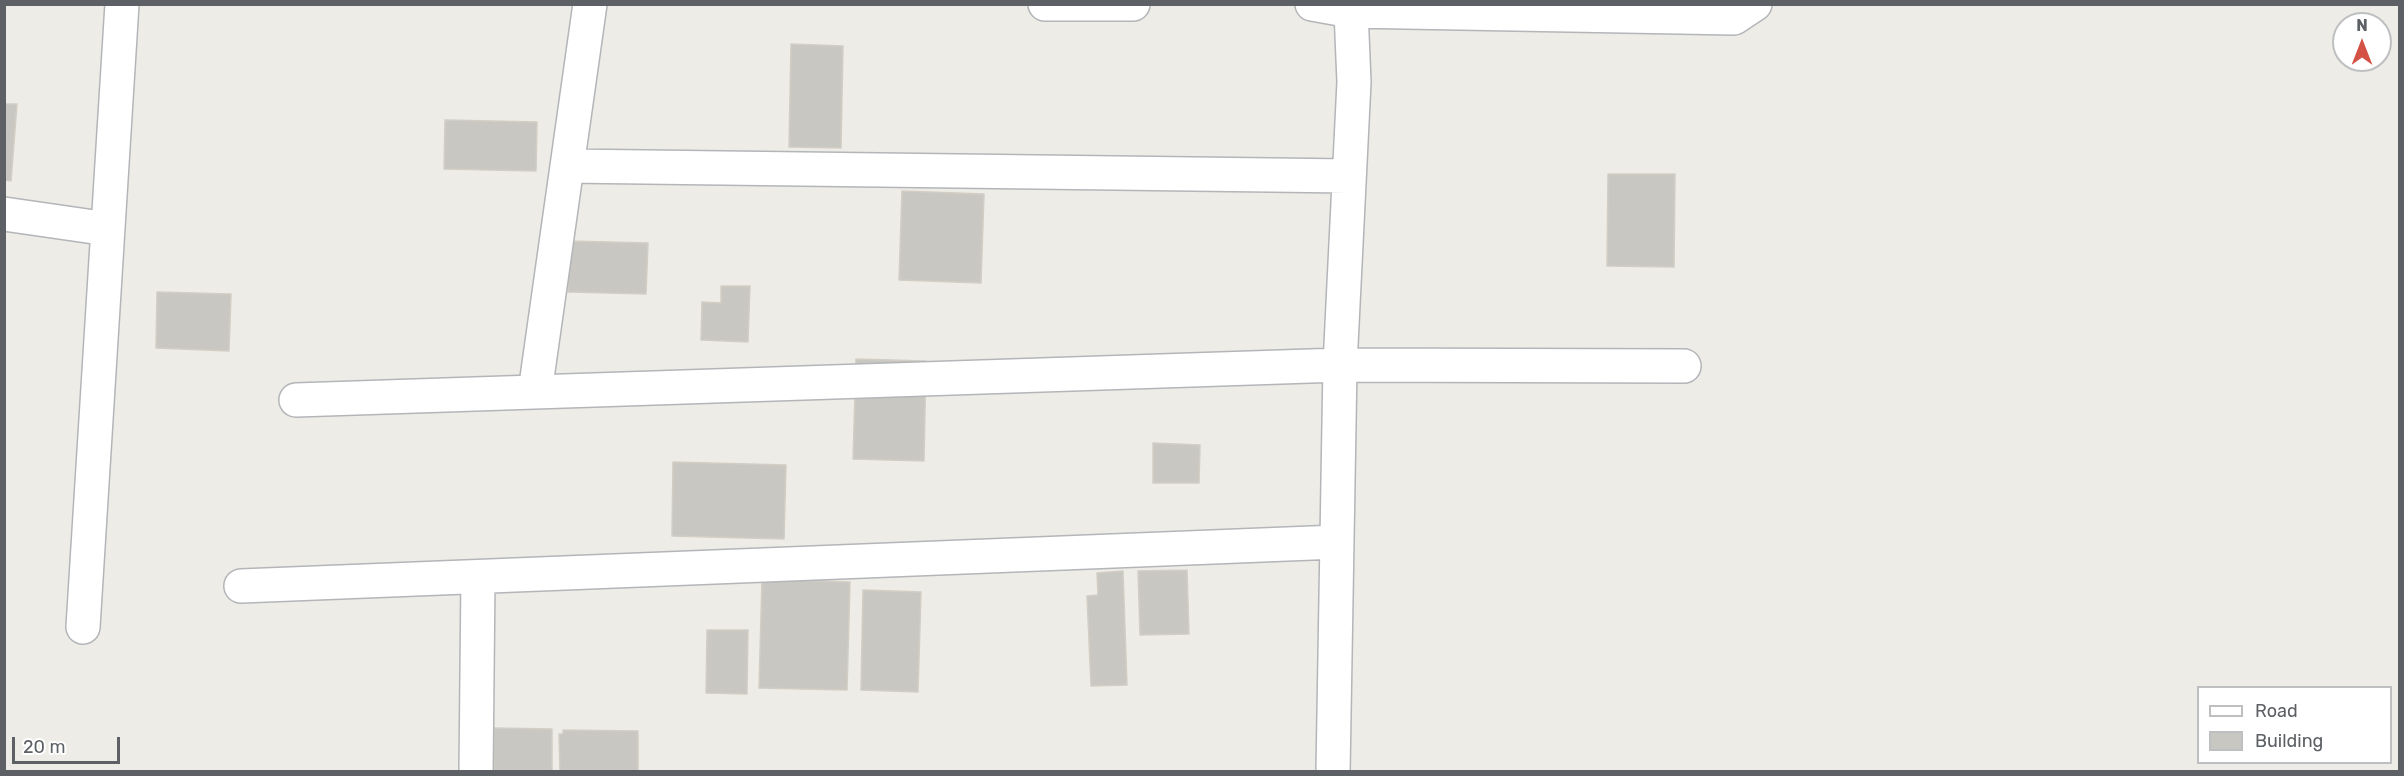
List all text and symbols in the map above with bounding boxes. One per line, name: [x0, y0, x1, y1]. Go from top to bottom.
north arrow: [2332, 12, 2392, 72]
text: N: [2356, 16, 2368, 35]
legend: [2197, 686, 2392, 764]
text: Road: [2255, 700, 2298, 722]
scale bar: [15, 725, 123, 763]
text: Building: [2255, 730, 2323, 752]
text: 20 m: [23, 736, 65, 758]

